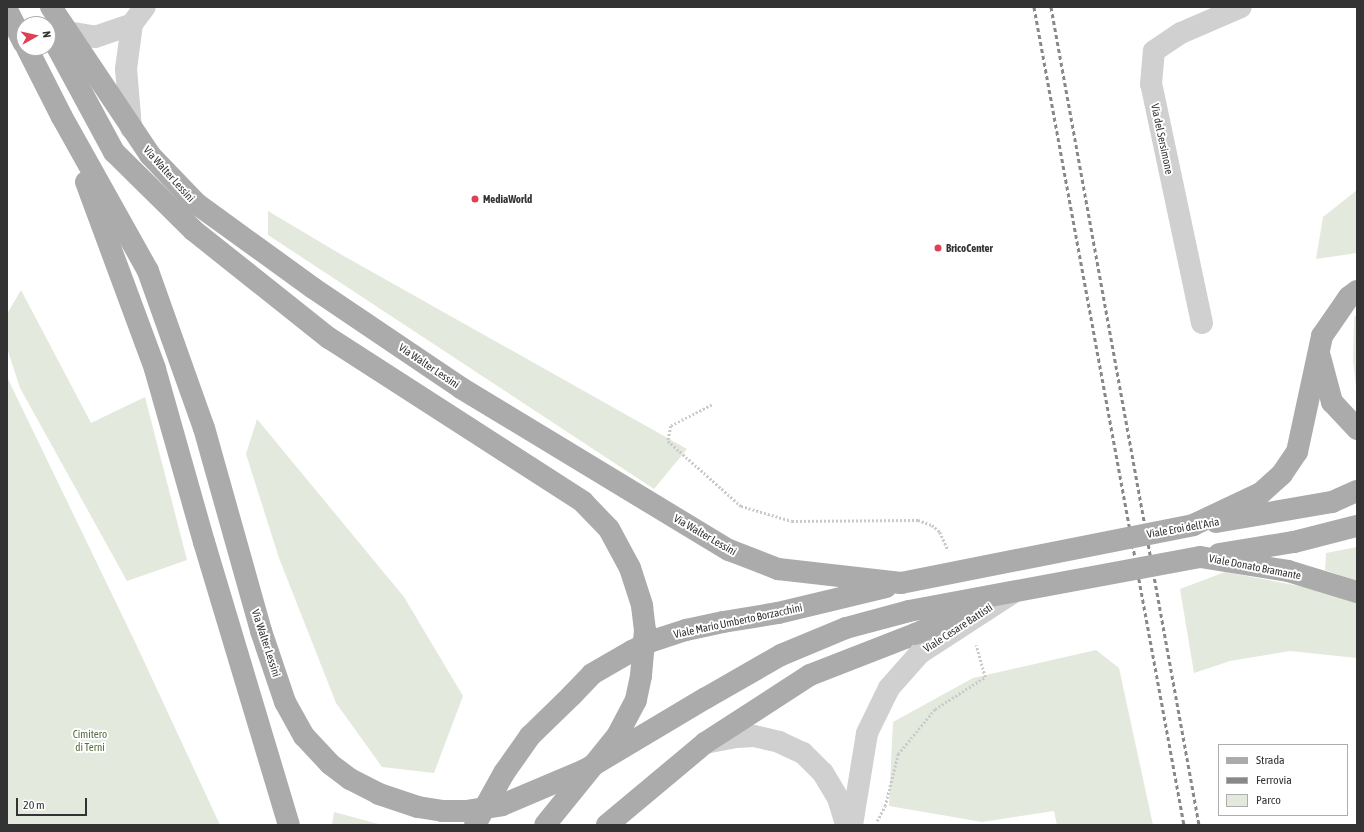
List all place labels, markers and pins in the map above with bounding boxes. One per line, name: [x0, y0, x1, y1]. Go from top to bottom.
place label: MediaWorld: [483, 192, 532, 206]
marker: MediaWorld: [470, 194, 480, 204]
place label: BricoCenter: [946, 241, 993, 255]
marker: BricoCenter: [933, 243, 943, 253]

